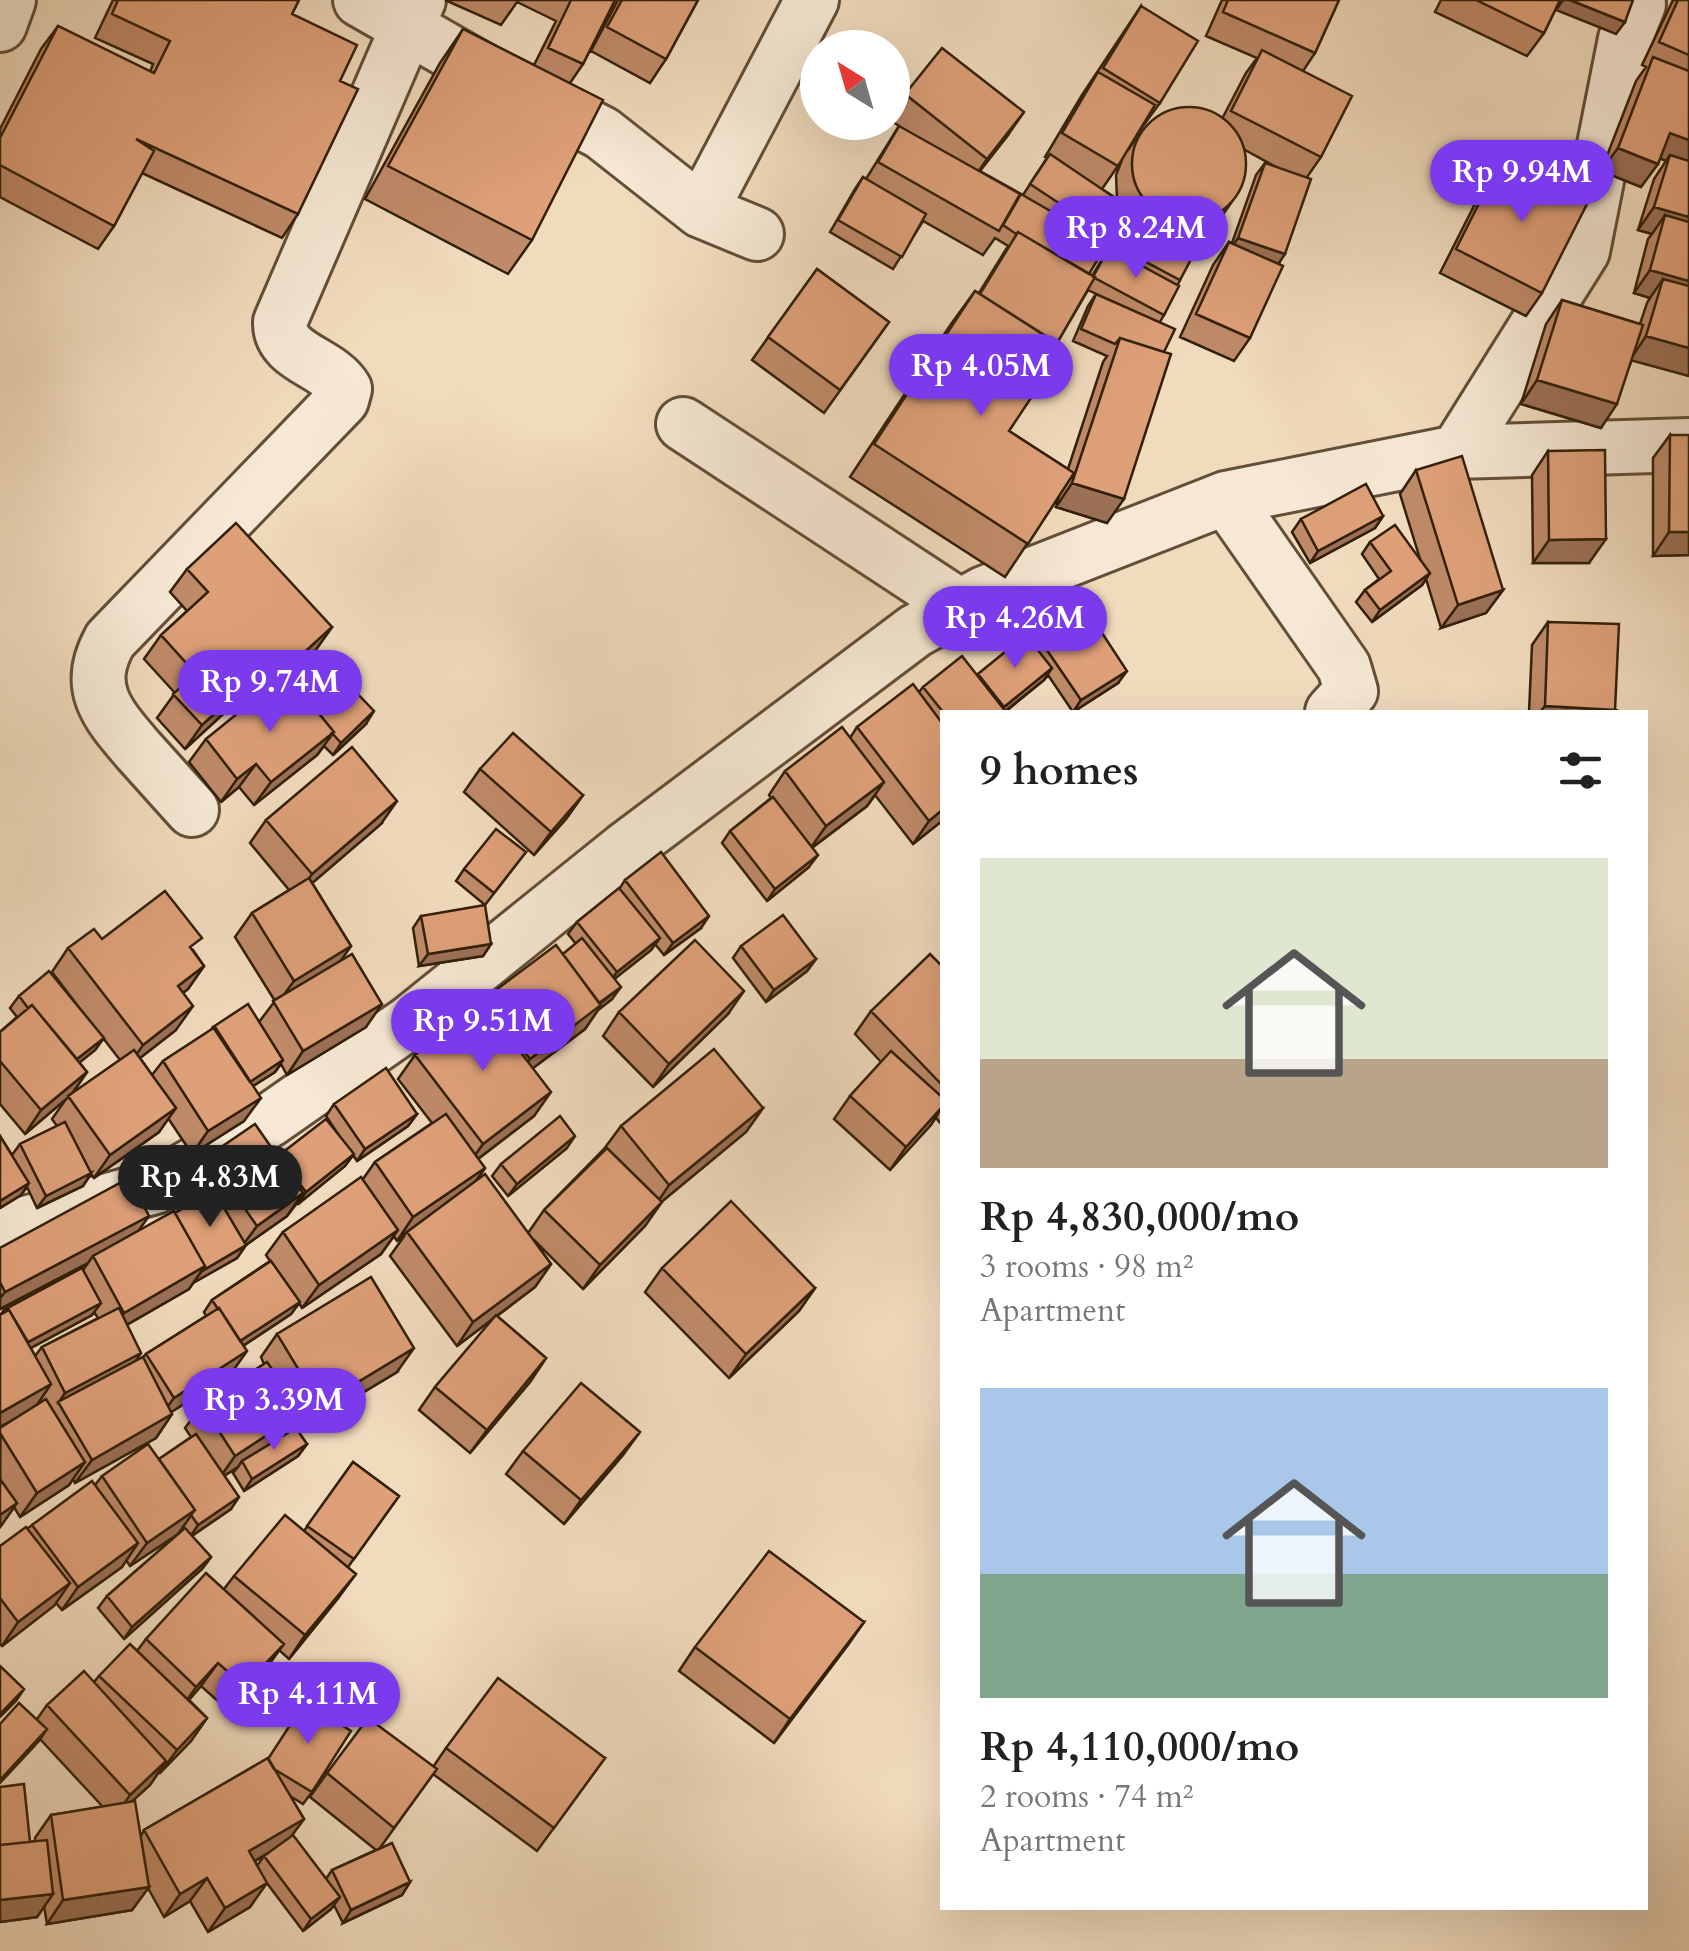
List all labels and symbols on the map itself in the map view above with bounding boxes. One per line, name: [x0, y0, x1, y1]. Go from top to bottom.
north arrow: [800, 30, 910, 140]
pin: Rp 9.94M: [1419, 140, 1625, 225]
pin: Rp 8.24M: [1033, 196, 1239, 281]
pin: Rp 4.05M: [878, 334, 1084, 419]
pin: Rp 4.26M: [912, 586, 1118, 671]
pin: Rp 9.74M: [167, 650, 373, 735]
pin: Rp 9.51M: [380, 989, 586, 1074]
pin: Rp 4.83M: [107, 1145, 313, 1230]
pin: Rp 3.39M: [171, 1368, 377, 1453]
pin: Rp 4.11M: [205, 1662, 411, 1747]

